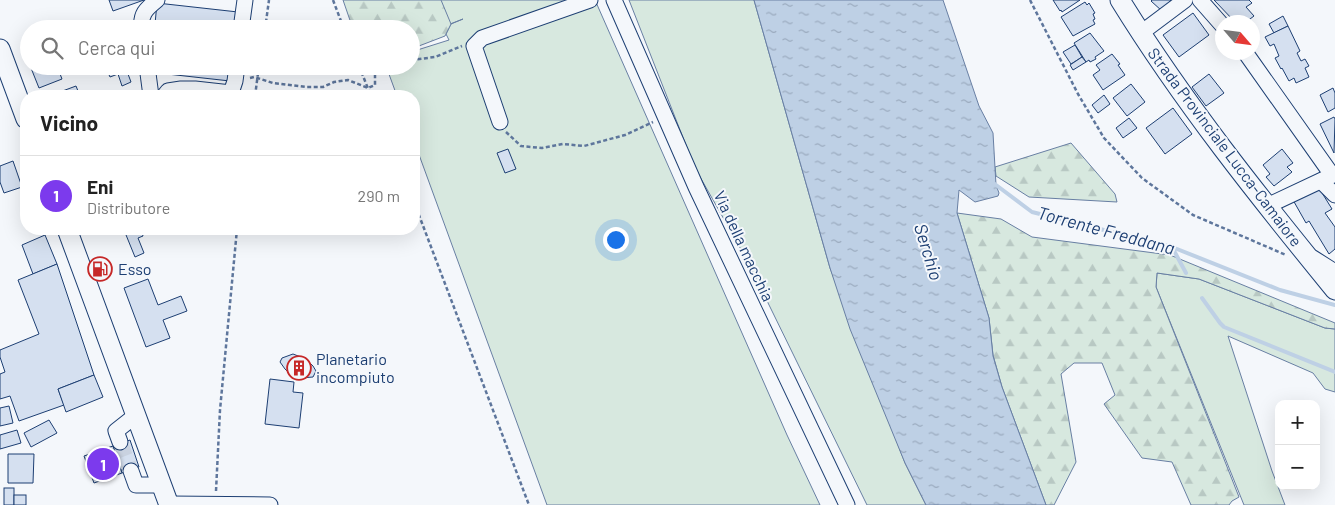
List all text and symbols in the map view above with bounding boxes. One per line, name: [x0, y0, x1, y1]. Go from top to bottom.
north arrow: [1215, 15, 1260, 60]
search box: [20, 20, 420, 75]
icon: search: [38, 34, 66, 62]
text: Cerca qui: [78, 36, 155, 59]
street label: Strada Provinciale Lucca-Camaiore: [1144, 44, 1306, 250]
text: Vicino: [40, 110, 98, 135]
text: Eni: [87, 175, 113, 198]
text: 1: [53, 186, 59, 205]
text: 290 m: [358, 186, 400, 205]
street label: Via della macchia: [711, 188, 778, 304]
text: Distributore: [87, 198, 170, 217]
water label: Torrente Freddana: [1035, 201, 1177, 259]
water label: Serchio: [910, 221, 948, 283]
your location: [603, 227, 629, 253]
fuel station icon: Esso: [87, 256, 113, 282]
place label: Esso: [118, 259, 152, 278]
place label: Planetario incompiuto: [316, 349, 395, 386]
building icon: Planetario incompiuto: [286, 355, 312, 381]
map controls: [1275, 400, 1320, 490]
button: +: [1275, 400, 1320, 445]
pin: 1: [87, 445, 119, 483]
button: −: [1275, 445, 1320, 490]

